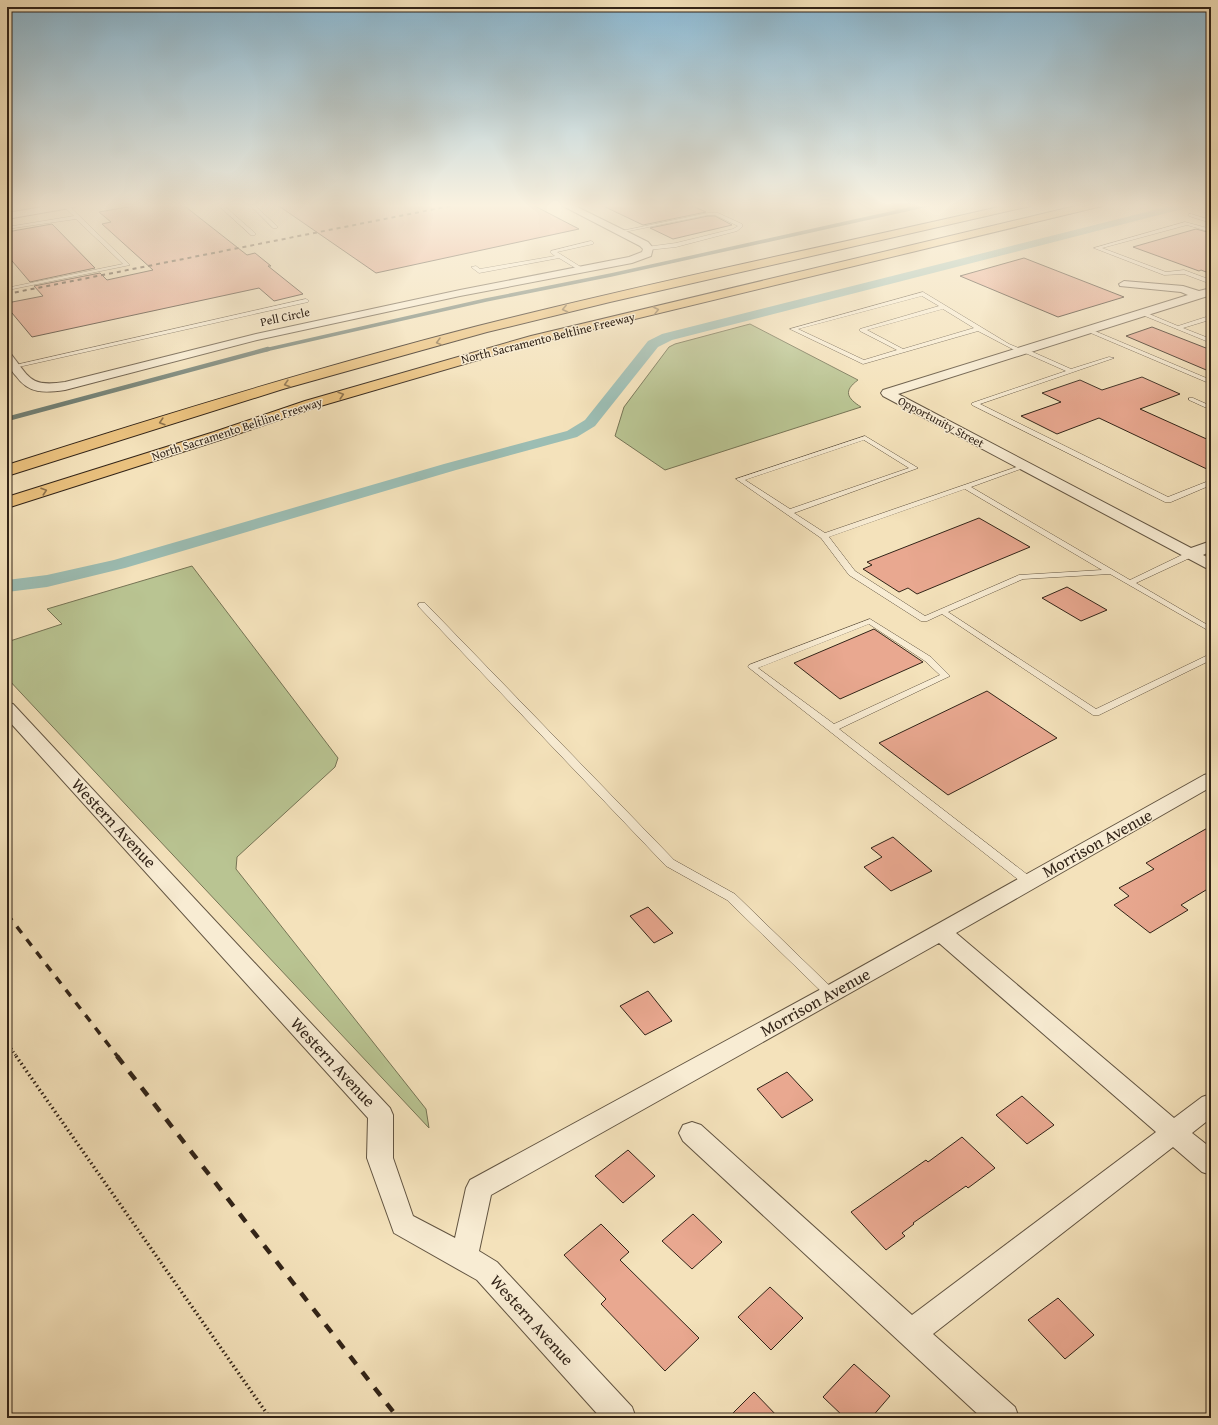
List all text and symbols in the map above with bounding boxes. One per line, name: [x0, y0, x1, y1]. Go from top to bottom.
street label: Pell Circle: [259, 303, 312, 330]
one-way arrow: [561, 305, 568, 313]
one-way arrow: [653, 307, 659, 315]
street label: North Sacramento Beltline Freeway: [459, 308, 637, 367]
one-way arrow: [435, 337, 442, 345]
one-way arrow: [283, 379, 290, 388]
one-way arrow: [337, 391, 344, 400]
street label: Opportunity Street: [895, 392, 988, 452]
street label: North Sacramento Beltline Freeway: [149, 393, 324, 464]
one-way arrow: [159, 417, 166, 426]
one-way arrow: [40, 487, 47, 496]
street label: Western Avenue: [66, 772, 163, 873]
street label: Morrison Avenue: [1037, 802, 1156, 883]
street label: Morrison Avenue: [755, 961, 874, 1042]
street label: Western Avenue: [285, 1011, 382, 1112]
street label: Western Avenue: [485, 1269, 580, 1371]

